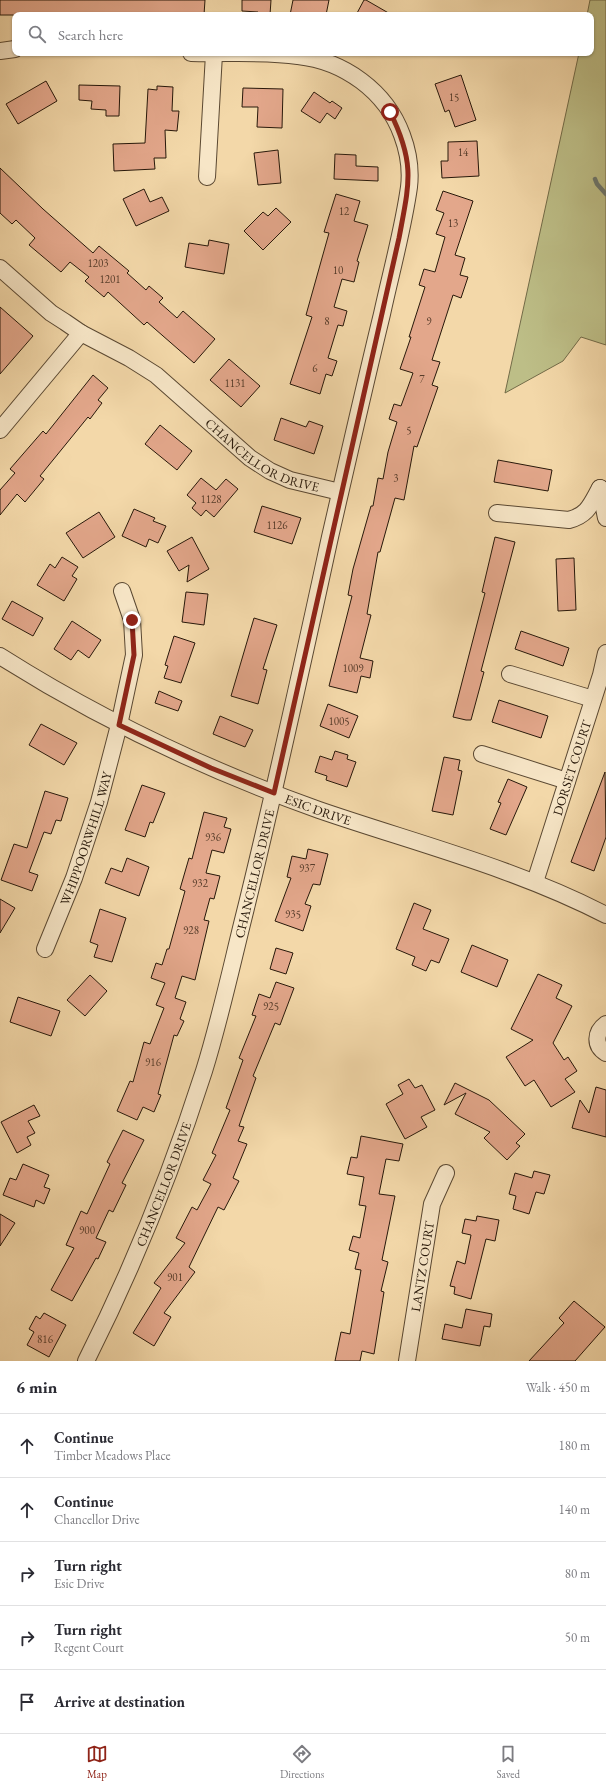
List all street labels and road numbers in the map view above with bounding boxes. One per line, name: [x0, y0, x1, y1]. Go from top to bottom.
street label: CHANCELLOR DRIVE: [202, 415, 321, 496]
street label: DORSET COURT: [549, 718, 595, 818]
street label: WHIPPOORWHILL WAY: [56, 769, 116, 908]
street label: ESIC DRIVE: [282, 790, 353, 829]
street label: CHANCELLOR DRIVE: [231, 808, 278, 940]
street label: CHANCELLOR DRIVE: [132, 1120, 195, 1249]
street label: LANTZ COURT: [407, 1219, 438, 1313]

